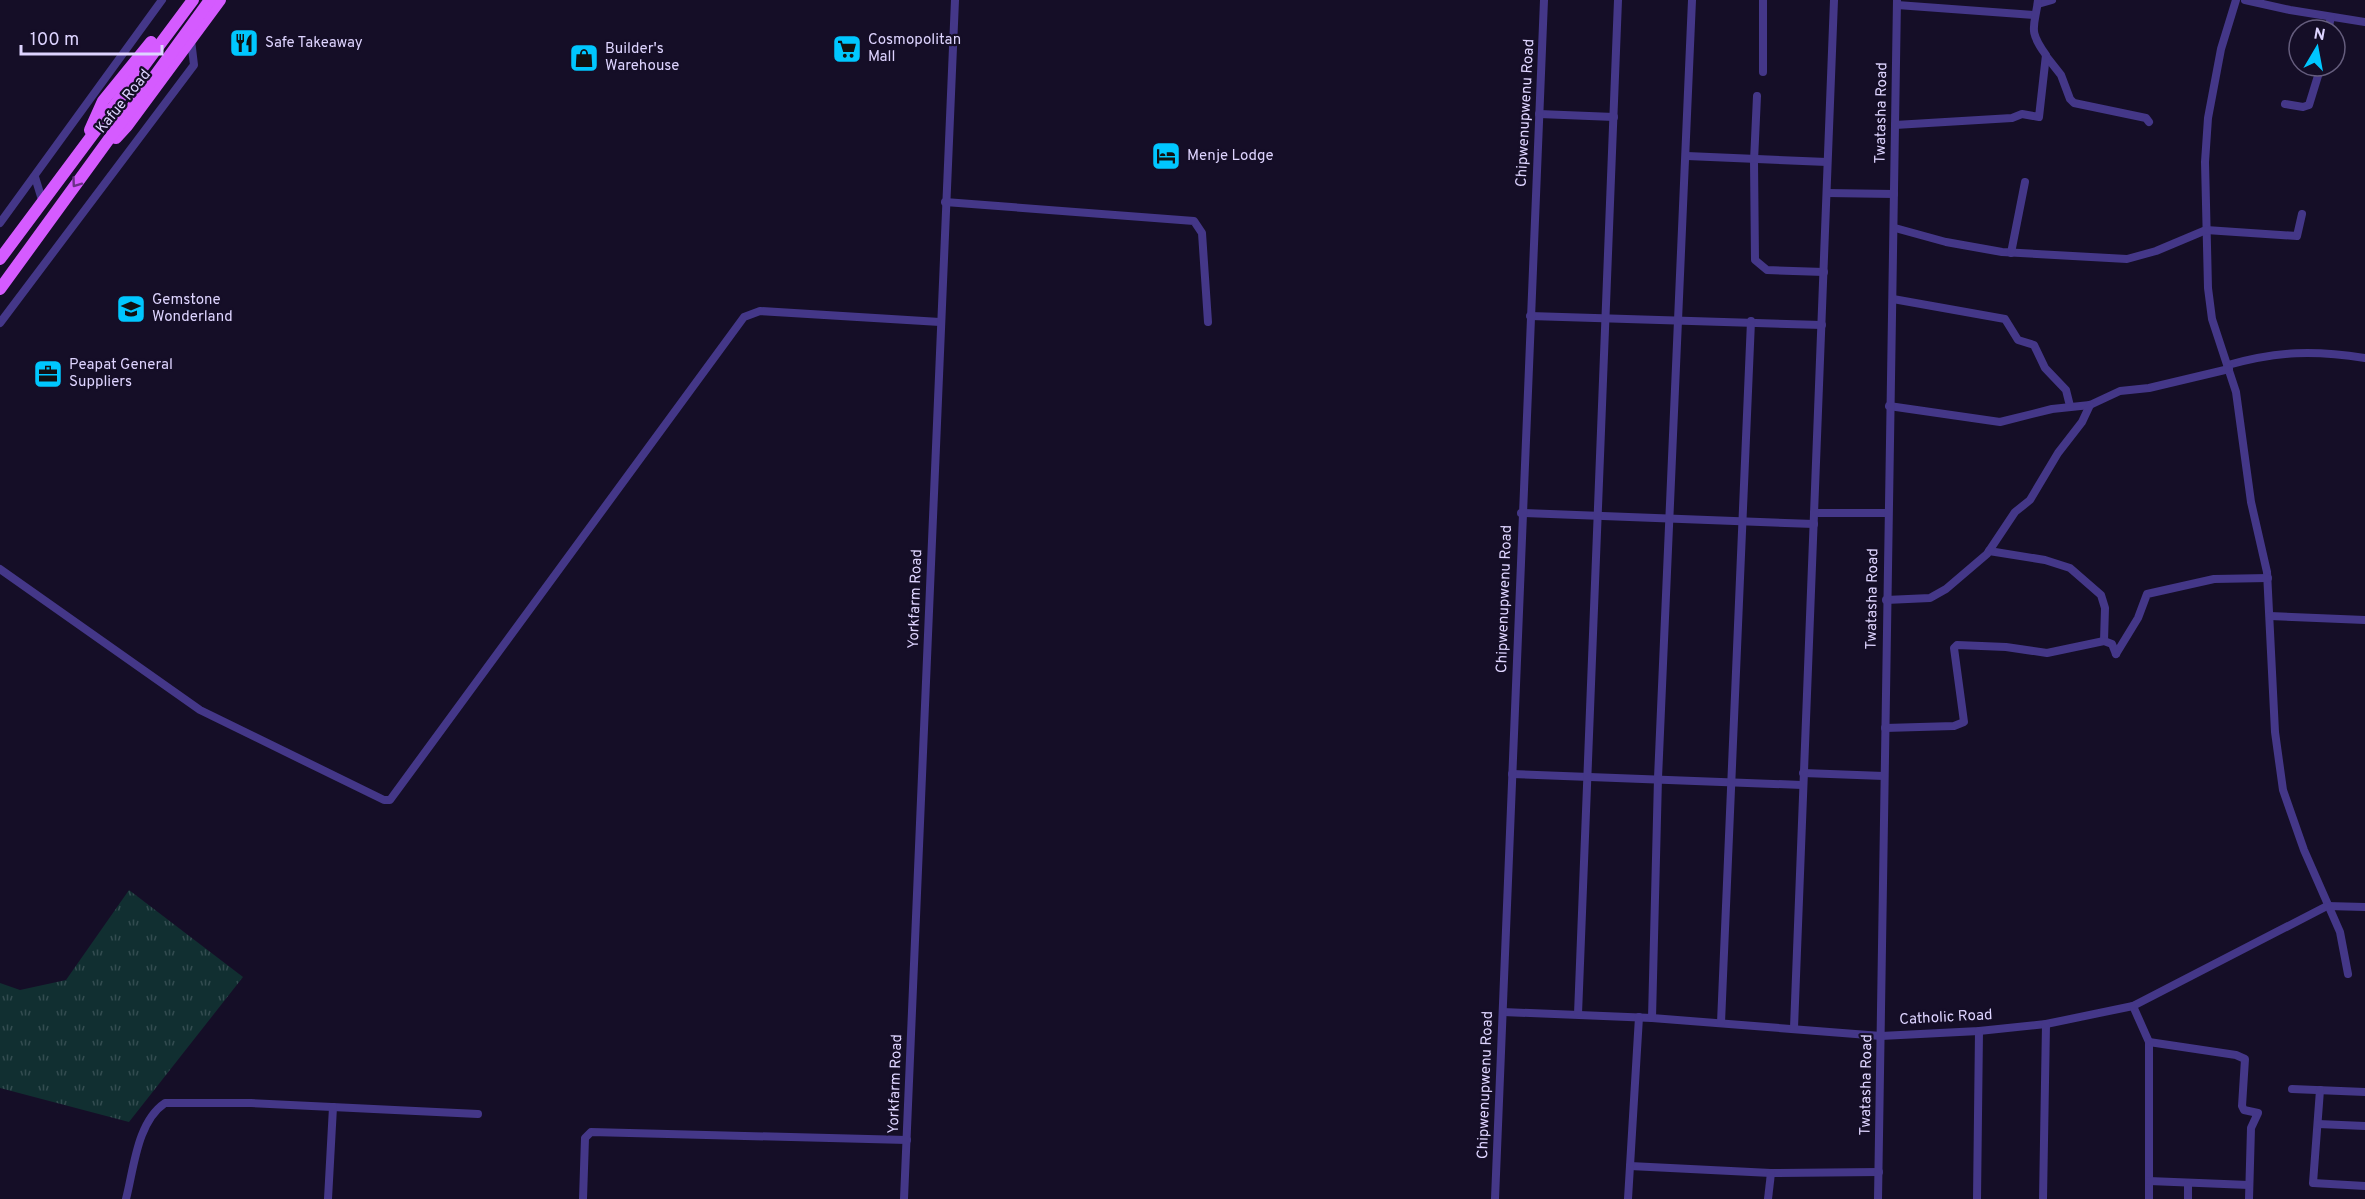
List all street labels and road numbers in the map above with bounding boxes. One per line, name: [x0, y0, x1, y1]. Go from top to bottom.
street label: Chipwenupwenu Road: [1513, 38, 1539, 188]
street label: Twatasha Road: [1872, 62, 1892, 164]
street label: Kafue Road: [92, 66, 156, 138]
street label: Chipwenupwenu Road: [1493, 525, 1517, 673]
street label: Twatasha Road: [1863, 548, 1883, 650]
street label: Yorkfarm Road: [905, 549, 927, 649]
street label: Catholic Road: [1899, 1006, 1993, 1030]
street label: Chipwenupwenu Road: [1474, 1011, 1498, 1159]
street label: Yorkfarm Road: [885, 1034, 907, 1134]
street label: Twatasha Road: [1857, 1034, 1877, 1136]

